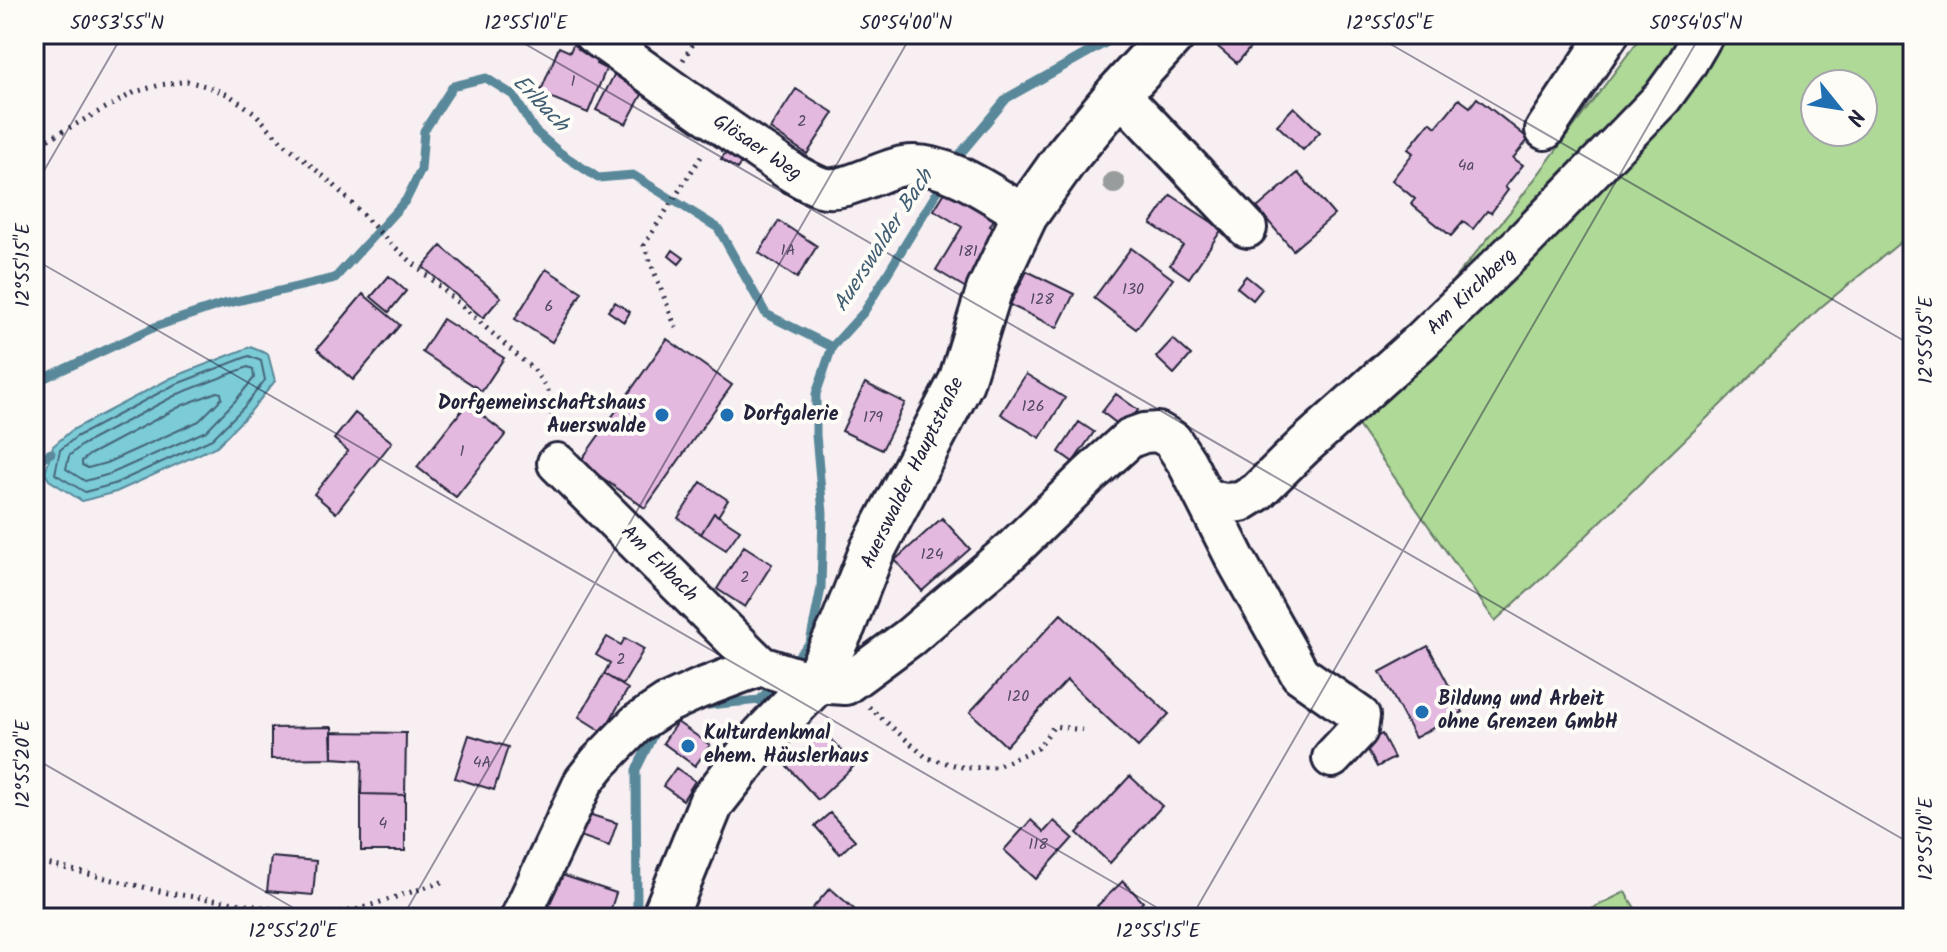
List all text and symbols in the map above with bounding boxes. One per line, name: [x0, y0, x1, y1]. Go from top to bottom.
text: 50°53'55"N: [70, 8, 164, 40]
text: 12°55'10"E: [484, 8, 569, 40]
text: 50°54'00"N: [860, 8, 952, 40]
text: 12°55'05"E: [1346, 8, 1435, 40]
text: 50°54'05"N: [1649, 8, 1743, 40]
water label: Erlbach: [503, 67, 578, 143]
north arrow: [1799, 68, 1879, 148]
house number: 1: [570, 69, 576, 94]
text: N: [1835, 102, 1873, 132]
street label: Glösaer Weg: [706, 106, 808, 190]
house number: 2: [797, 109, 807, 134]
house number: 4a: [1458, 153, 1474, 178]
water label: Auerswalder Bach: [825, 161, 945, 319]
text: 12°55'15"E: [8, 222, 40, 307]
house number: 1A: [781, 238, 796, 263]
house number: 181: [958, 239, 978, 264]
street label: Am Kirchberg: [1420, 241, 1524, 343]
house number: 130: [1122, 277, 1144, 302]
house number: 128: [1030, 287, 1054, 312]
house number: 6: [545, 294, 553, 319]
text: 12°55'05"E: [1911, 295, 1943, 384]
street label: Auerswalder Hauptstraße: [853, 372, 973, 574]
place label: Dorfgemeinschaftshaus Auerswalde: [438, 388, 647, 443]
house number: 126: [1021, 394, 1045, 419]
place label: Dorfgalerie: [743, 399, 839, 431]
house number: 179: [863, 405, 883, 430]
marker: Dorfgemeinschaftshaus Auerswalde: [653, 406, 671, 424]
marker: Dorfgalerie: [718, 406, 736, 424]
house number: 1: [459, 439, 465, 464]
street label: Am Erlbach: [613, 518, 705, 610]
house number: 124: [920, 542, 944, 567]
house number: 2: [740, 565, 750, 590]
house number: 2: [616, 647, 626, 672]
house number: 120: [1007, 684, 1029, 709]
place label: Bildung und Arbeit ohne Grenzen GmbH: [1438, 684, 1618, 739]
marker: Bildung und Arbeit ohne Grenzen GmbH: [1413, 703, 1431, 721]
text: 12°55'20"E: [8, 718, 40, 809]
place label: Kulturdenkmal ehem. Häuslerhaus: [704, 718, 870, 773]
marker: Kulturdenkmal ehem. Häuslerhaus: [679, 737, 697, 755]
house number: 4A: [473, 750, 492, 775]
text: 12°55'10"E: [1911, 796, 1943, 881]
house number: 4: [379, 811, 388, 836]
house number: 118: [1028, 832, 1048, 857]
text: 12°55'20"E: [249, 916, 339, 948]
text: 12°55'15"E: [1116, 916, 1201, 948]

